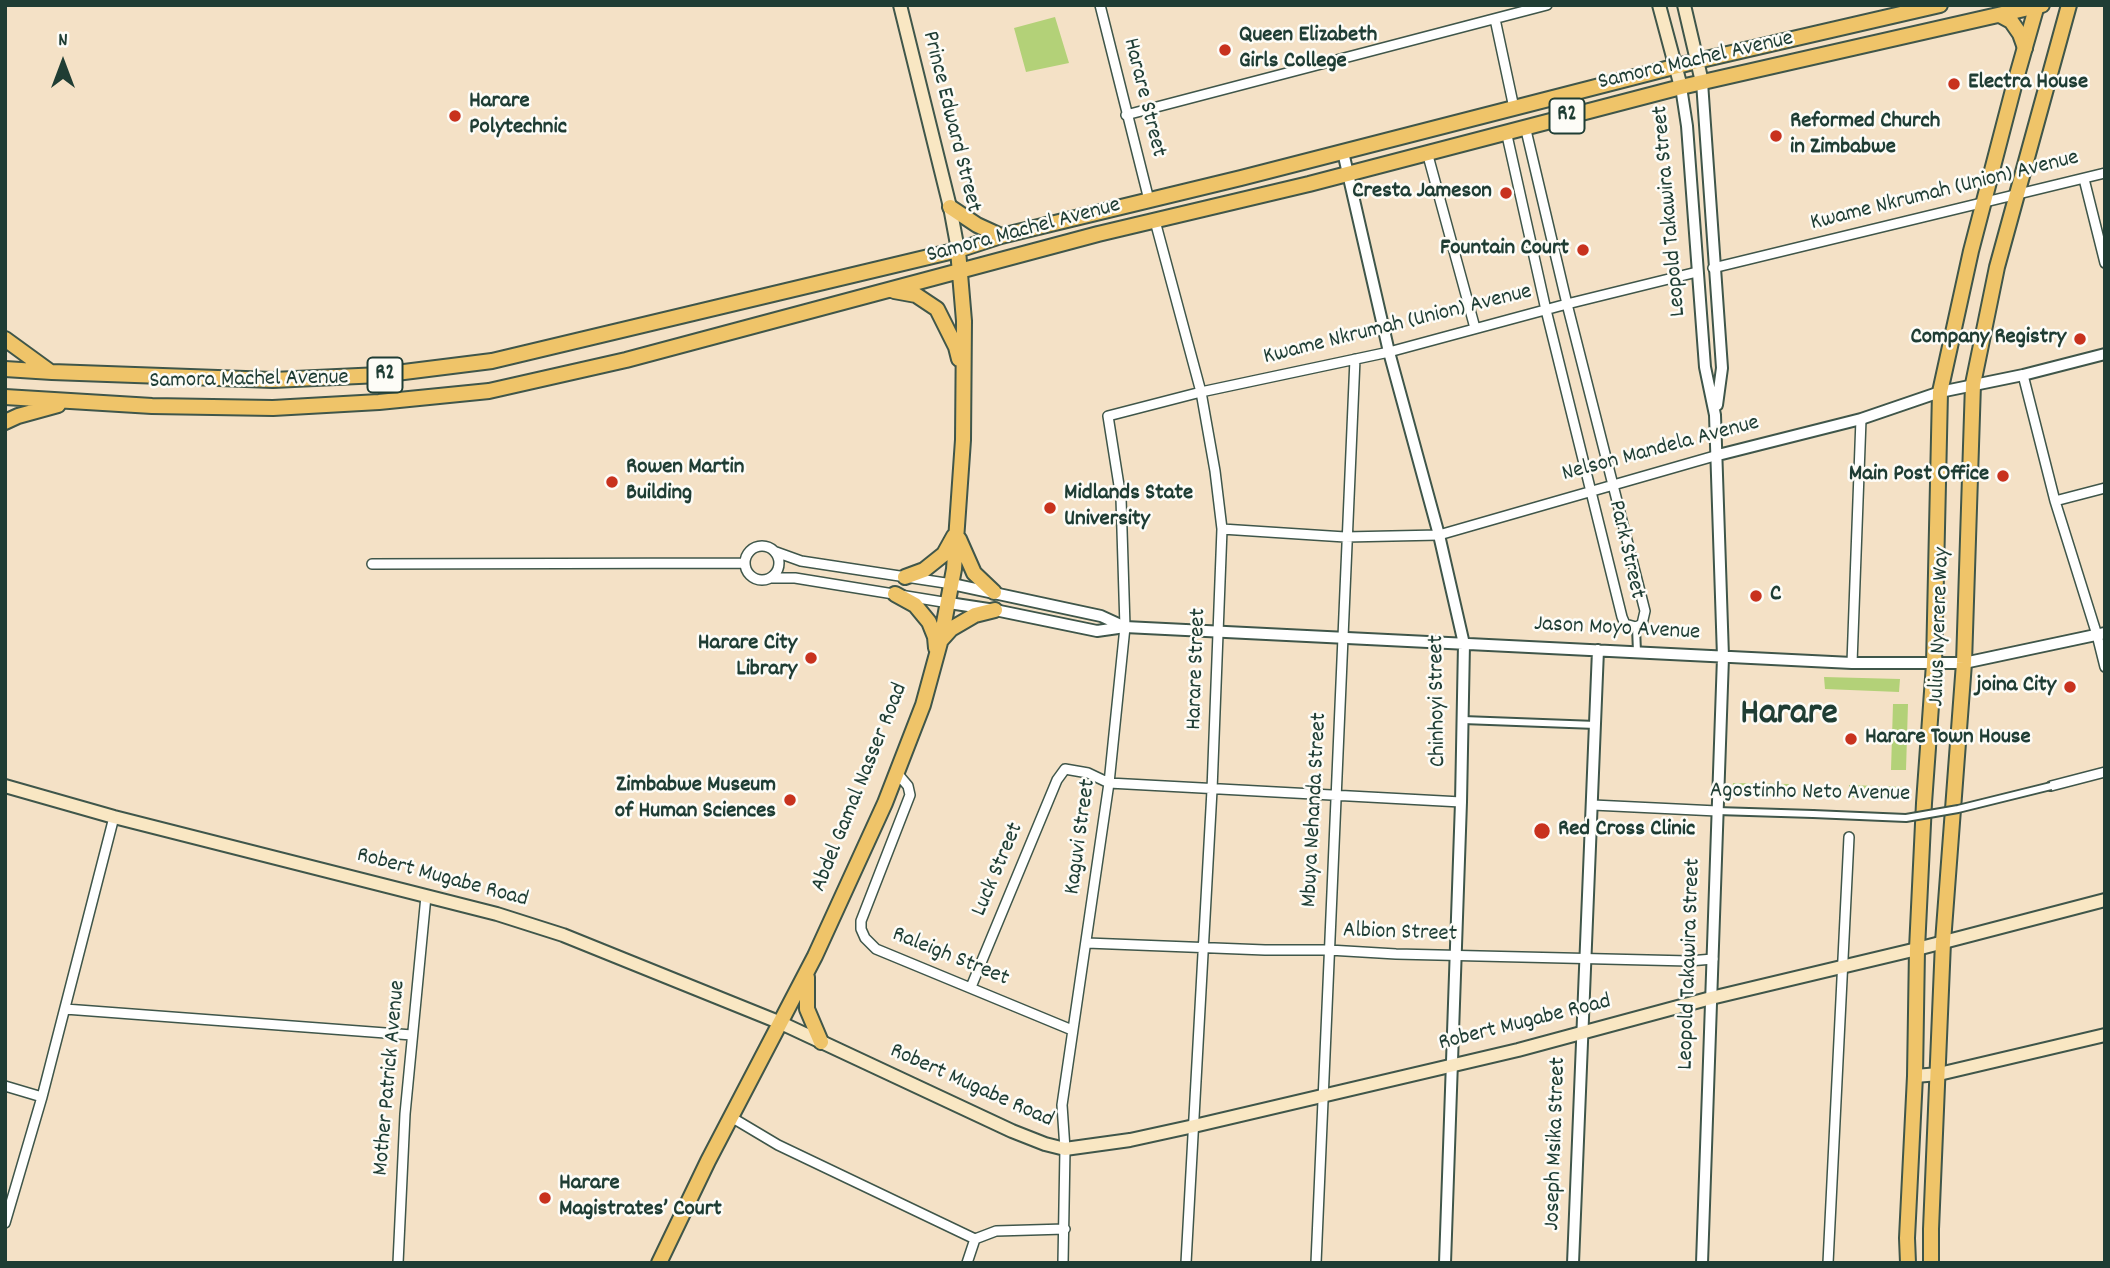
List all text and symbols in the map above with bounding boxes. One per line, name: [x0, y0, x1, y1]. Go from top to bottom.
place label: Queen Elizabeth Girls College: [1239, 23, 1377, 77]
street label: Samora Machel Avenue: [1596, 26, 1796, 98]
north arrow: [28, 28, 98, 98]
text: N: [58, 28, 68, 55]
street label: Prince Edward Street: [914, 29, 986, 215]
street label: Harare Street: [1115, 36, 1171, 160]
marker: Queen Elizabeth Girls College: [1217, 42, 1233, 58]
place label: Electra House: [1968, 70, 2088, 98]
marker: Electra House: [1946, 76, 1962, 92]
place label: Harare Polytechnic: [469, 89, 567, 143]
road number: R2: [1550, 99, 1584, 134]
street label: Leopold Takawira Street: [1648, 104, 1694, 318]
marker: Harare Polytechnic: [447, 108, 463, 124]
place label: Reformed Church in Zimbabwe: [1790, 109, 1940, 163]
marker: Reformed Church in Zimbabwe: [1768, 128, 1784, 144]
street label: Kwame Nkrumah (Union) Avenue: [1808, 145, 2082, 239]
place label: Cresta Jameson: [1352, 179, 1492, 207]
marker: Cresta Jameson: [1498, 185, 1514, 201]
street label: Samora Machel Avenue: [924, 193, 1124, 271]
place label: Fountain Court: [1440, 236, 1569, 264]
marker: Fountain Court: [1575, 242, 1591, 258]
street label: Kwame Nkrumah (Union) Avenue: [1261, 279, 1535, 373]
place label: Company Registry: [1910, 325, 2066, 353]
marker: Company Registry: [2072, 331, 2088, 347]
road number: R2: [368, 358, 402, 392]
street label: Samora Machel Avenue: [149, 365, 349, 397]
street label: Nelson Mandela Avenue: [1559, 410, 1763, 490]
place label: Rowen Martin Building: [626, 455, 744, 509]
place label: Main Post Office: [1849, 462, 1989, 490]
marker: Main Post Office: [1995, 468, 2011, 484]
marker: Rowen Martin Building: [604, 474, 620, 490]
place label: Midlands State University: [1064, 481, 1193, 535]
street label: Park Street: [1600, 498, 1650, 602]
marker: Midlands State University: [1042, 500, 1058, 516]
street label: Julius Nyerere Way: [1924, 547, 1958, 707]
place label: C: [1770, 582, 1781, 610]
marker: C: [1748, 588, 1764, 604]
street label: Harare Street: [1182, 608, 1214, 730]
street label: Jason Moyo Avenue: [1533, 612, 1701, 648]
place label: Harare City Library: [698, 631, 797, 685]
street label: Chinhoyi Street: [1424, 635, 1454, 767]
marker: Harare City Library: [803, 650, 819, 666]
place label: joina City: [1975, 673, 2056, 701]
marker: joina City: [2062, 679, 2078, 695]
street label: Abdel Gamal Nasser Road: [807, 680, 915, 896]
district label: Harare: [1740, 695, 1838, 739]
street label: Mbuya Nehanda Street: [1297, 712, 1335, 908]
place label: Harare Town House: [1865, 725, 2031, 753]
marker: Harare Town House: [1843, 731, 1859, 747]
place label: Zimbabwe Museum of Human Sciences: [615, 773, 776, 827]
street label: Kaguvi Street: [1060, 777, 1104, 897]
street label: Agostinho Neto Avenue: [1710, 778, 1910, 810]
marker: Zimbabwe Museum of Human Sciences: [782, 792, 798, 808]
place label: Red Cross Clinic: [1558, 817, 1695, 845]
street label: Luck Street: [967, 819, 1031, 921]
marker: Red Cross Clinic: [1532, 821, 1552, 841]
street label: Robert Mugabe Road: [353, 843, 531, 915]
street label: Leopold Takawira Street: [1674, 858, 1708, 1070]
street label: Albion Street: [1342, 918, 1458, 950]
street label: Raleigh Street: [888, 922, 1012, 994]
street label: Mother Patrick Avenue: [369, 979, 413, 1177]
street label: Robert Mugabe Road: [1436, 989, 1614, 1059]
street label: Robert Mugabe Road: [885, 1039, 1057, 1135]
street label: Joseph Msika Street: [1540, 1057, 1574, 1231]
place label: Harare Magistrates’ Court: [559, 1171, 722, 1225]
marker: Harare Magistrates’ Court: [537, 1190, 553, 1206]

